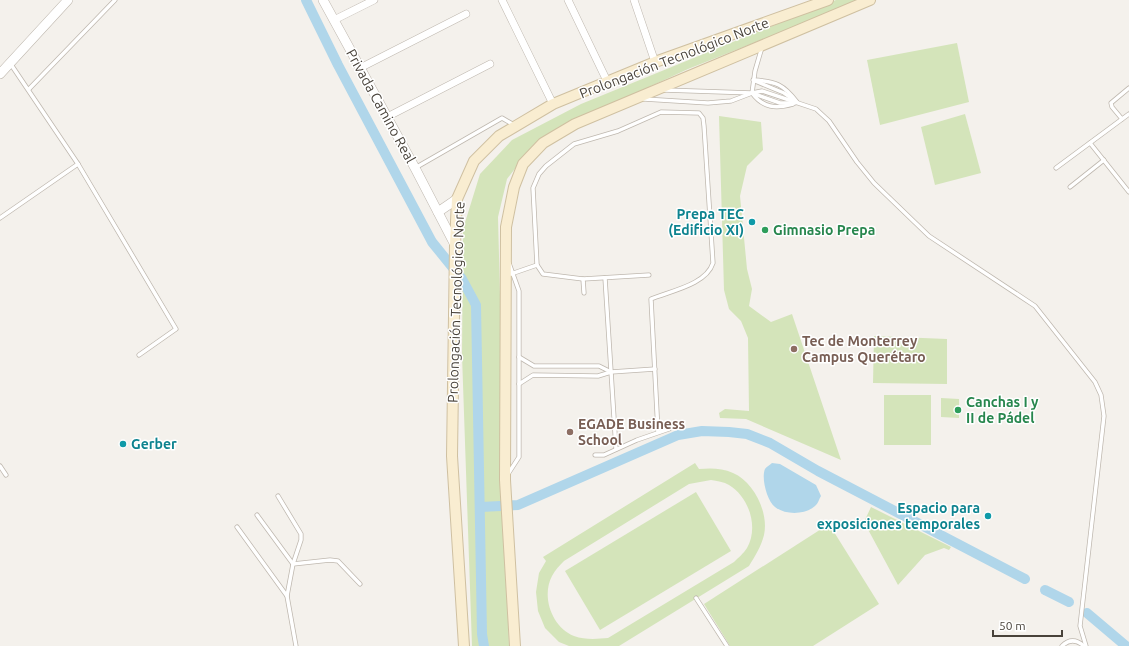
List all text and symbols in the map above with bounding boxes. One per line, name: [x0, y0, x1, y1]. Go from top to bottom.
street label: Prolongación Tecnológico Norte: [577, 14, 771, 102]
street label: Privada Camino Real: [343, 46, 419, 166]
street label: Prolongación Tecnológico Norte: [444, 201, 468, 403]
place label: Prepa TEC (Edificio XI): [668, 206, 744, 238]
marker: Prepa TEC (Edificio XI): [747, 217, 757, 227]
place label: Gimnasio Prepa: [773, 222, 875, 238]
marker: Gimnasio Prepa: [760, 225, 770, 235]
place label: Tec de Monterrey Campus Querétaro: [802, 333, 926, 365]
marker: Tec de Monterrey Campus Querétaro: [789, 344, 799, 354]
place label: Canchas I y II de Pádel: [966, 394, 1039, 426]
marker: Canchas I y II de Pádel: [953, 405, 963, 415]
place label: EGADE Business School: [578, 416, 685, 448]
marker: EGADE Business School: [565, 427, 575, 437]
place label: Gerber: [131, 436, 177, 452]
marker: Gerber: [118, 439, 128, 449]
place label: Espacio para exposiciones temporales: [817, 500, 980, 532]
marker: Espacio para exposiciones temporales: [983, 511, 993, 521]
scale bar: [993, 612, 1062, 638]
text: 50 m: [999, 619, 1026, 632]

